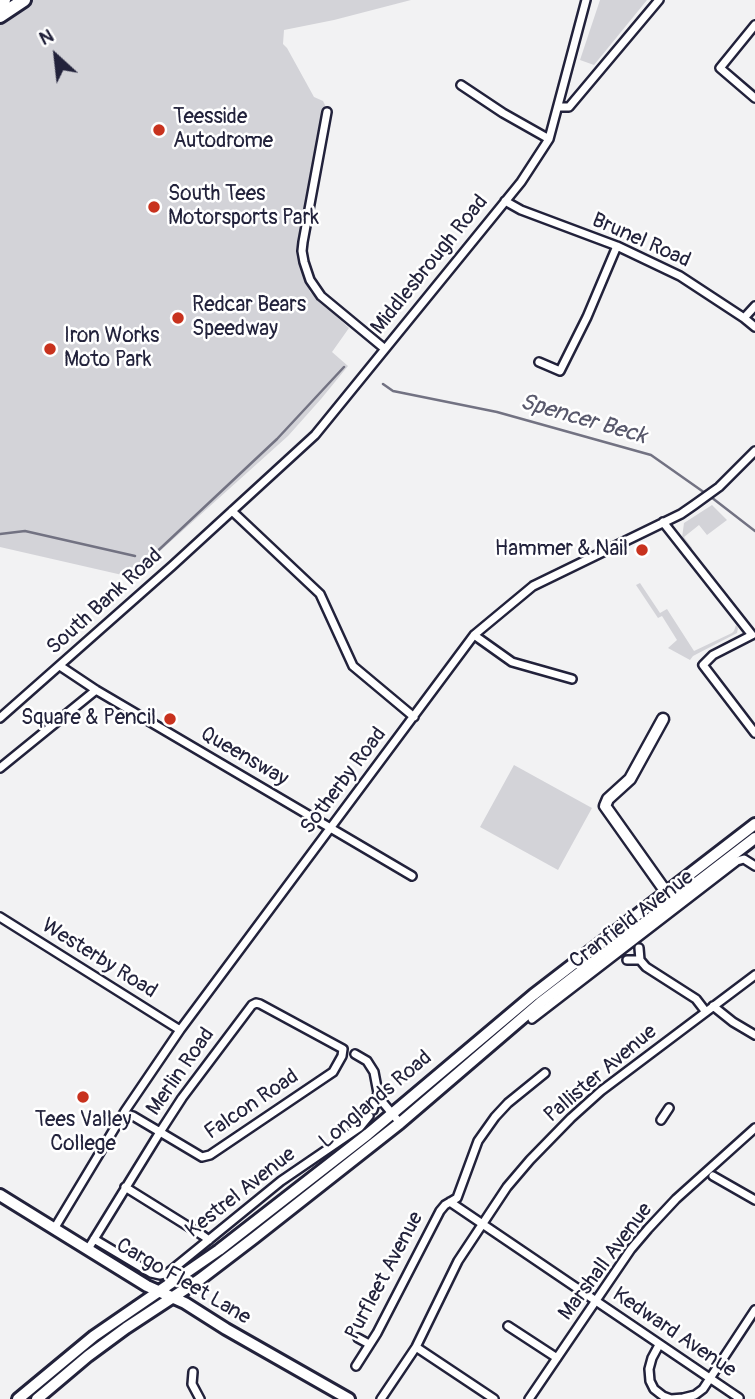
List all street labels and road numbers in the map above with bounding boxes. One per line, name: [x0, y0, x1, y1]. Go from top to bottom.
street label: Middlesbrough Road: [366, 190, 494, 340]
street label: Brunel Road: [588, 208, 694, 274]
street label: South Bank Road: [42, 544, 168, 660]
street label: Queensway: [196, 722, 292, 792]
street label: Sotherby Road: [296, 723, 392, 839]
street label: Cranfield Avenue: [565, 865, 699, 975]
street label: Westerby Road: [37, 914, 161, 1004]
street label: Pallister Avenue: [540, 1020, 662, 1128]
street label: Merlin Road: [142, 1023, 220, 1121]
street label: Longlands Road: [315, 1046, 437, 1154]
street label: Falcon Road: [200, 1064, 304, 1146]
street label: Kestrel Avenue: [181, 1142, 301, 1244]
street label: Marshall Avenue: [554, 1198, 658, 1326]
street label: Purfleet Avenue: [341, 1208, 429, 1344]
street label: Cargo Fleet Lane: [111, 1233, 255, 1331]
street label: Kedward Avenue: [607, 1282, 741, 1384]

